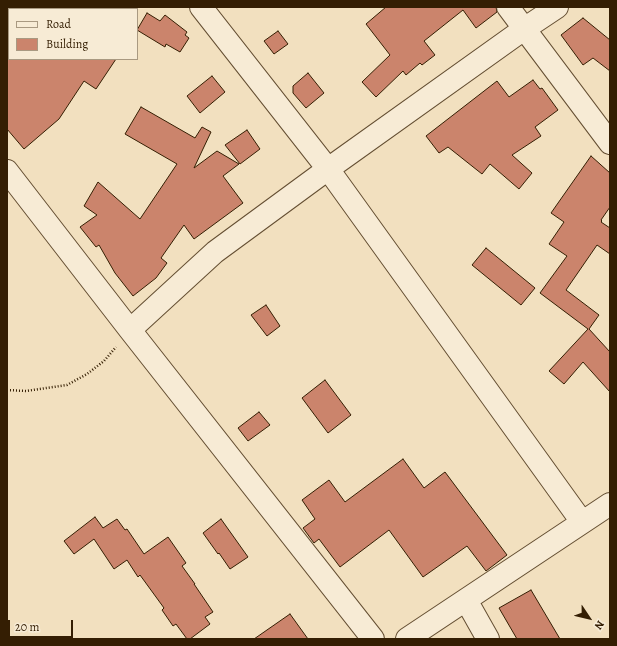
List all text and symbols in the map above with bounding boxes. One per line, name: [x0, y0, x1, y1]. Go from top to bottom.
legend: [8, 8, 138, 60]
text: Road: [46, 16, 71, 32]
text: Building: [46, 36, 88, 52]
north arrow: [569, 598, 609, 638]
scale bar: [10, 612, 75, 638]
text: N: [591, 618, 608, 633]
text: 20 m: [15, 619, 39, 635]

